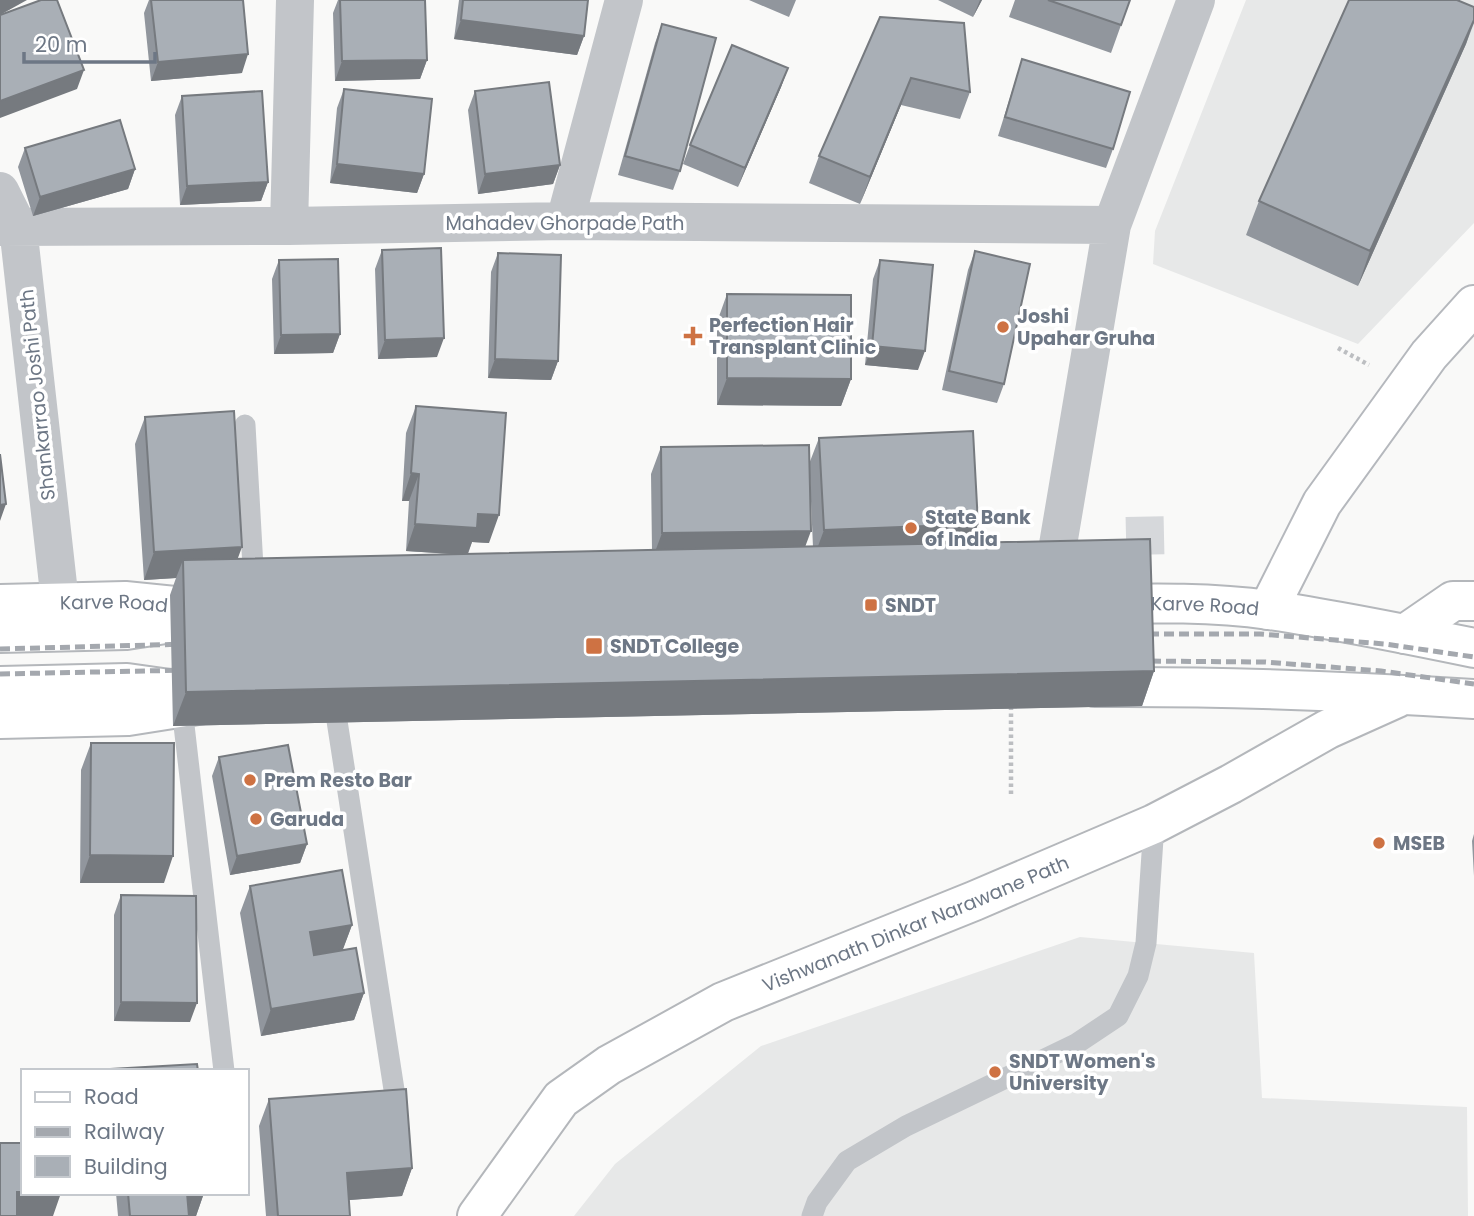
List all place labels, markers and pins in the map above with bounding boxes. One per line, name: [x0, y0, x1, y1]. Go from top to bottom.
place label: Joshi Upahar Gruha: [1017, 303, 1155, 352]
place label: Perfection Hair Transplant Clinic: [709, 312, 876, 361]
marker: Joshi Upahar Gruha: [995, 319, 1011, 335]
marker: Perfection Hair Transplant Clinic: [683, 326, 703, 346]
place label: State Bank of India: [925, 504, 1031, 553]
marker: State Bank of India: [903, 520, 919, 536]
place label: SNDT: [885, 592, 936, 619]
marker: SNDT: [863, 597, 879, 613]
place label: SNDT College: [610, 633, 739, 660]
marker: SNDT College: [584, 636, 604, 656]
place label: Prem Resto Bar: [264, 767, 412, 794]
marker: Prem Resto Bar: [242, 772, 258, 788]
place label: Garuda: [270, 806, 344, 833]
marker: Garuda: [248, 811, 264, 827]
place label: MSEB: [1393, 830, 1445, 857]
marker: MSEB: [1371, 835, 1387, 851]
place label: SNDT Women's University: [1009, 1048, 1156, 1097]
marker: SNDT Women's University: [987, 1064, 1003, 1080]

